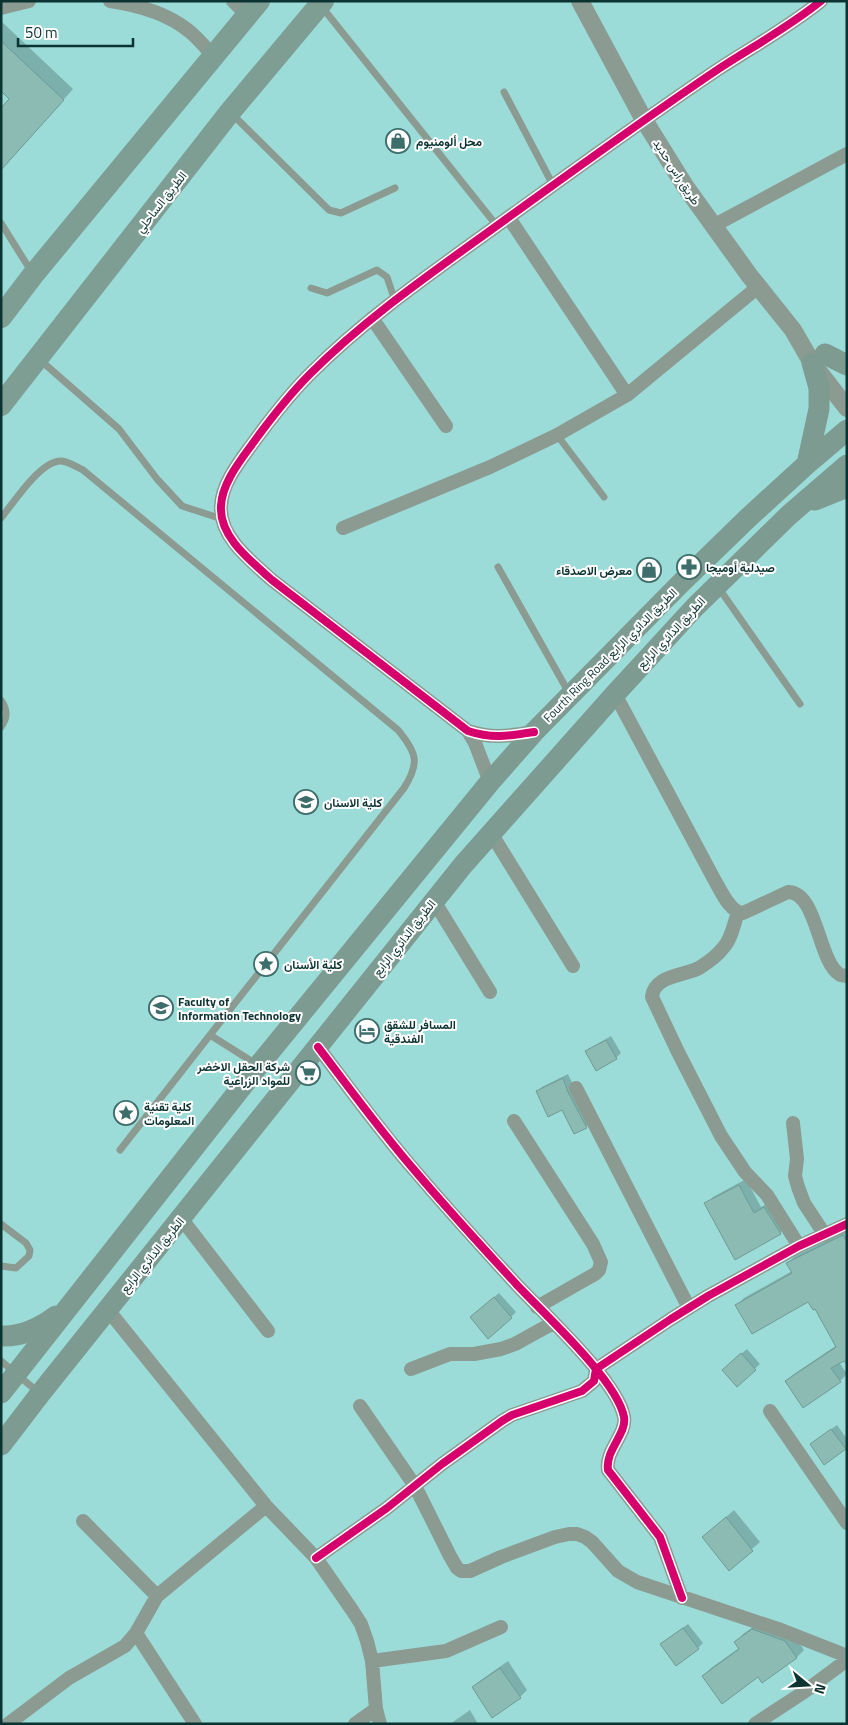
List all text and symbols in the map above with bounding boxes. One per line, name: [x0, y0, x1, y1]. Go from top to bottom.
scale bar: [18, 15, 132, 47]
text: 50 m: [25, 21, 58, 44]
shop icon: محل ألومنيوم: [385, 128, 411, 154]
place label: محل ألومنيوم: [416, 132, 482, 151]
street label: طريق راس حديد: [648, 135, 706, 209]
street label: الطريق الساحلي: [131, 167, 192, 238]
pharmacy icon: صيدلية أوميجا: [676, 554, 702, 580]
shop icon: معرض الاصدقاء: [636, 557, 662, 583]
place label: صيدلية أوميجا: [706, 558, 775, 577]
place label: معرض الاصدقاء: [556, 561, 632, 580]
street label: Fourth Ring Road الطريق الدائري الرابع: [539, 584, 682, 727]
street label: الطريق الدائري الرابع: [632, 593, 710, 674]
school or university icon: كلية الاسنان: [293, 789, 319, 815]
place label: كلية الاسنان: [324, 793, 383, 812]
street label: الطريق الدائري الرابع: [368, 896, 441, 981]
place icon: كلية الأسنان: [253, 951, 279, 977]
place label: كلية الأسنان: [284, 955, 343, 974]
place label: Faculty of Information Technology: [178, 992, 301, 1025]
school or university icon: Faculty of Information Technology: [148, 995, 174, 1021]
place label: المسافر للشقق الفندقية: [384, 1015, 456, 1048]
hotel icon: المسافر للشقق الفندقية: [354, 1018, 380, 1044]
place label: شركة الحقل الاخضر للمواد الزراعية: [196, 1057, 290, 1090]
supermarket icon: شركة الحقل الاخضر للمواد الزراعية: [295, 1060, 321, 1086]
place label: كلية تقنية المعلومات: [144, 1097, 194, 1130]
place icon: كلية تقنية المعلومات: [113, 1100, 139, 1126]
street label: الطريق الدائري الرابع: [115, 1213, 189, 1298]
north arrow: [783, 1660, 833, 1710]
text: N: [809, 1681, 832, 1697]

